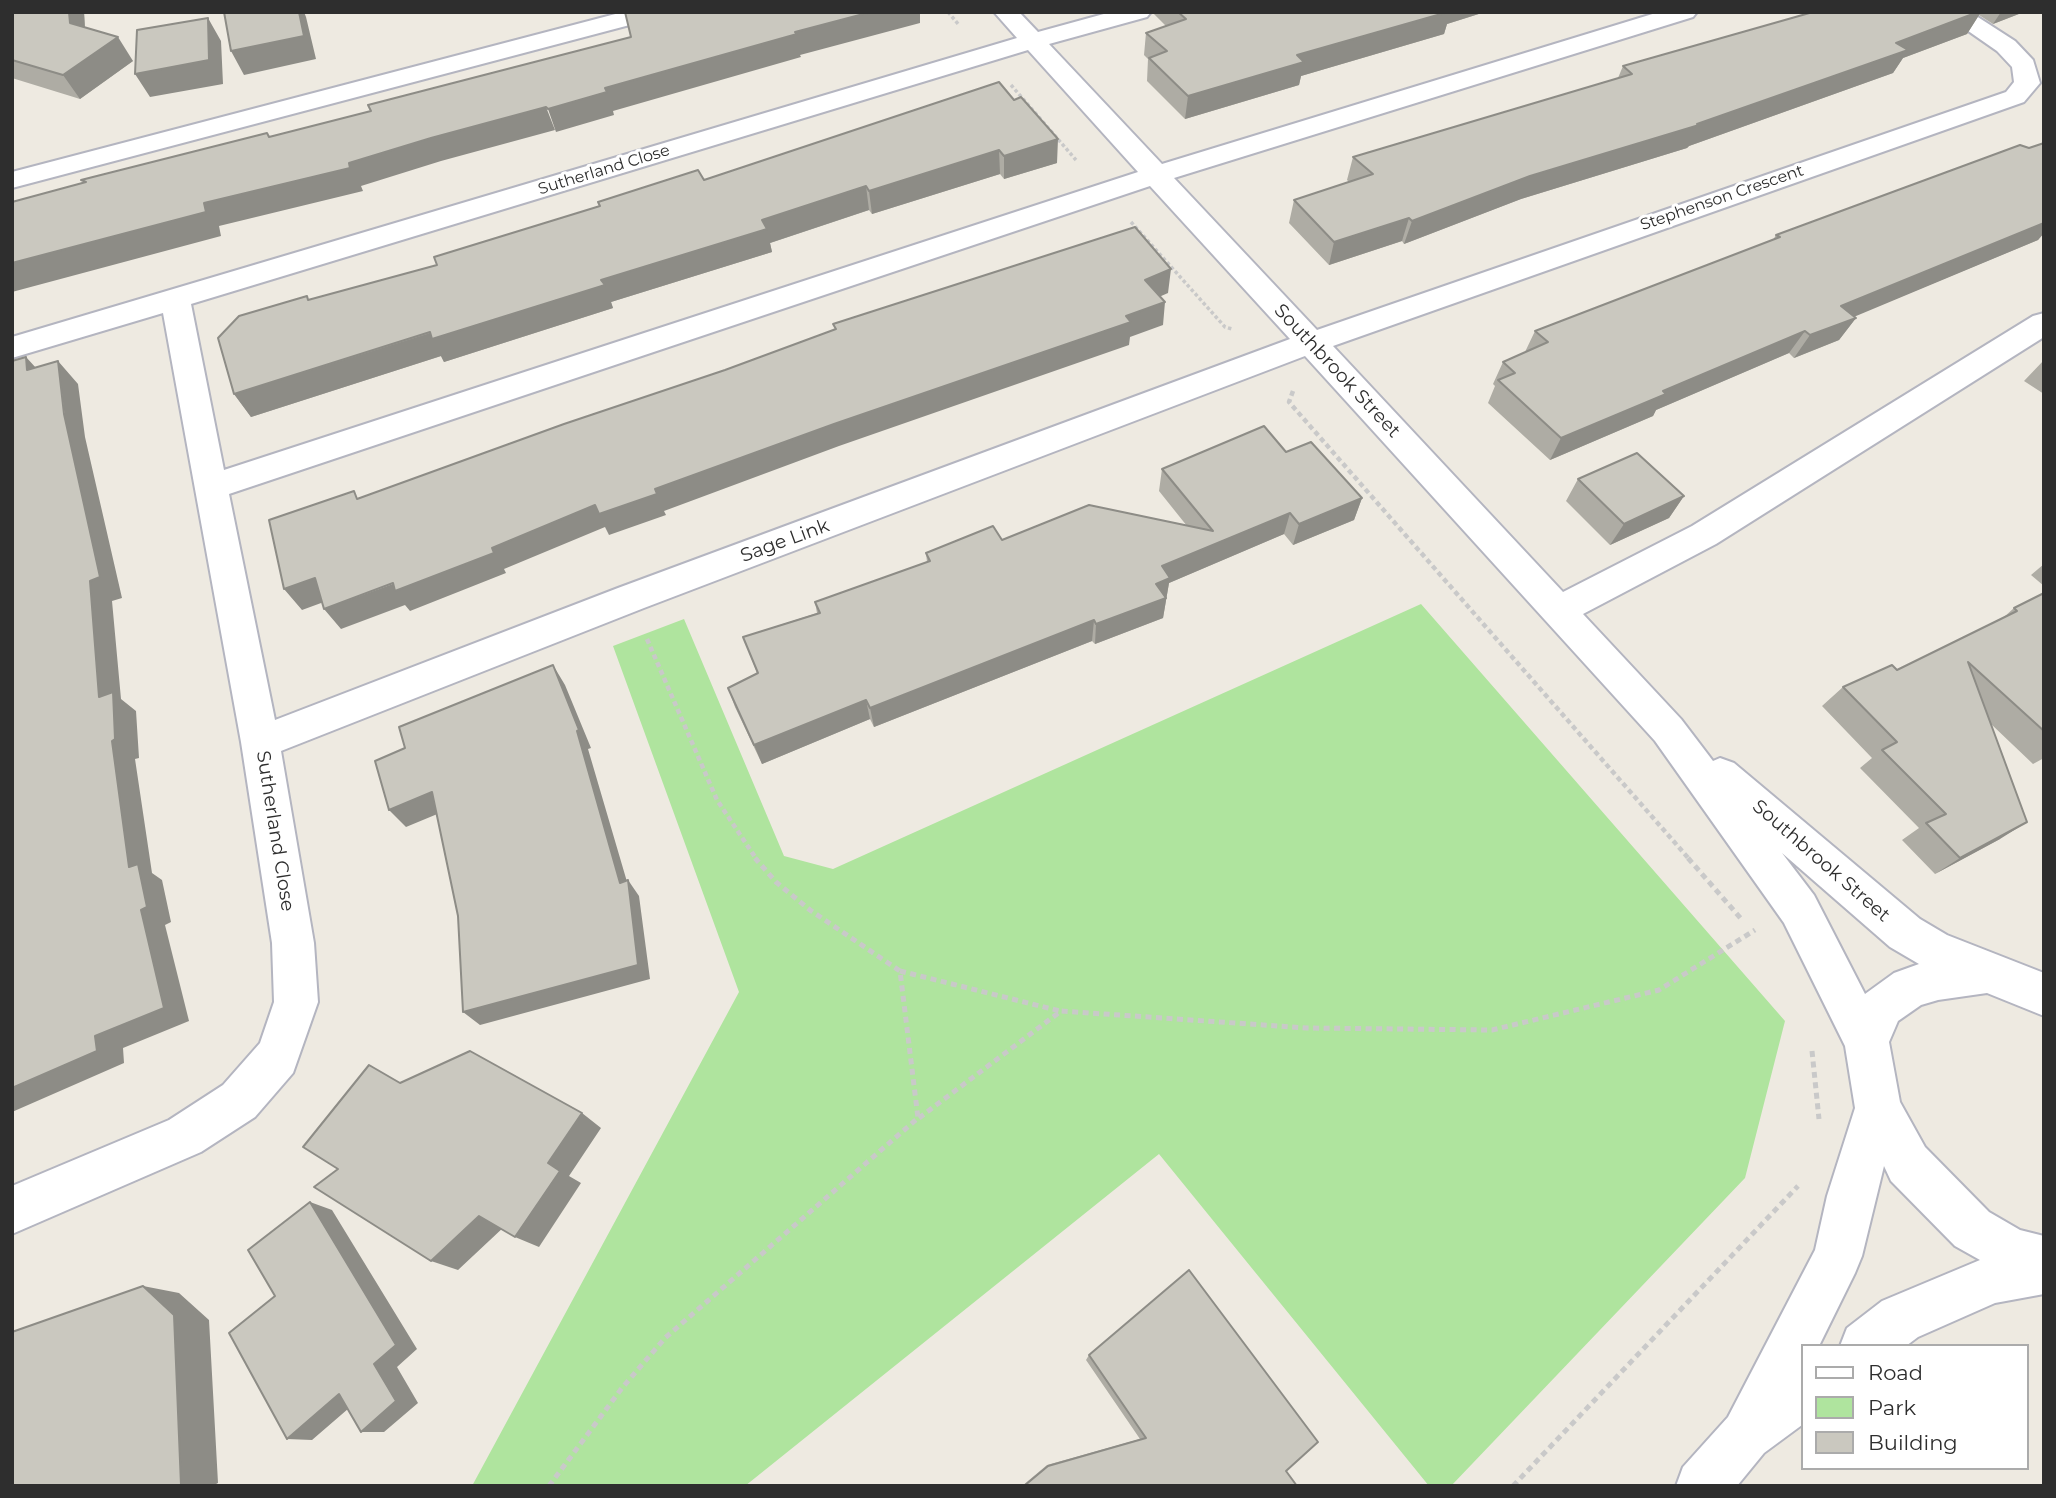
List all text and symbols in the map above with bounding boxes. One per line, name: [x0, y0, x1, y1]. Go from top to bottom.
street label: Sutherland Close: [536, 141, 672, 199]
street label: Stephenson Crescent: [1638, 161, 1806, 235]
street label: Southbrook Street: [1269, 299, 1405, 443]
street label: Sage Link: [737, 514, 833, 568]
street label: Sutherland Close: [251, 749, 299, 913]
street label: Southbrook Street: [1748, 795, 1894, 927]
legend: [1800, 1344, 2028, 1470]
text: Road: [1868, 1360, 1923, 1385]
text: Park: [1868, 1395, 1916, 1420]
text: Building: [1868, 1430, 1958, 1455]

